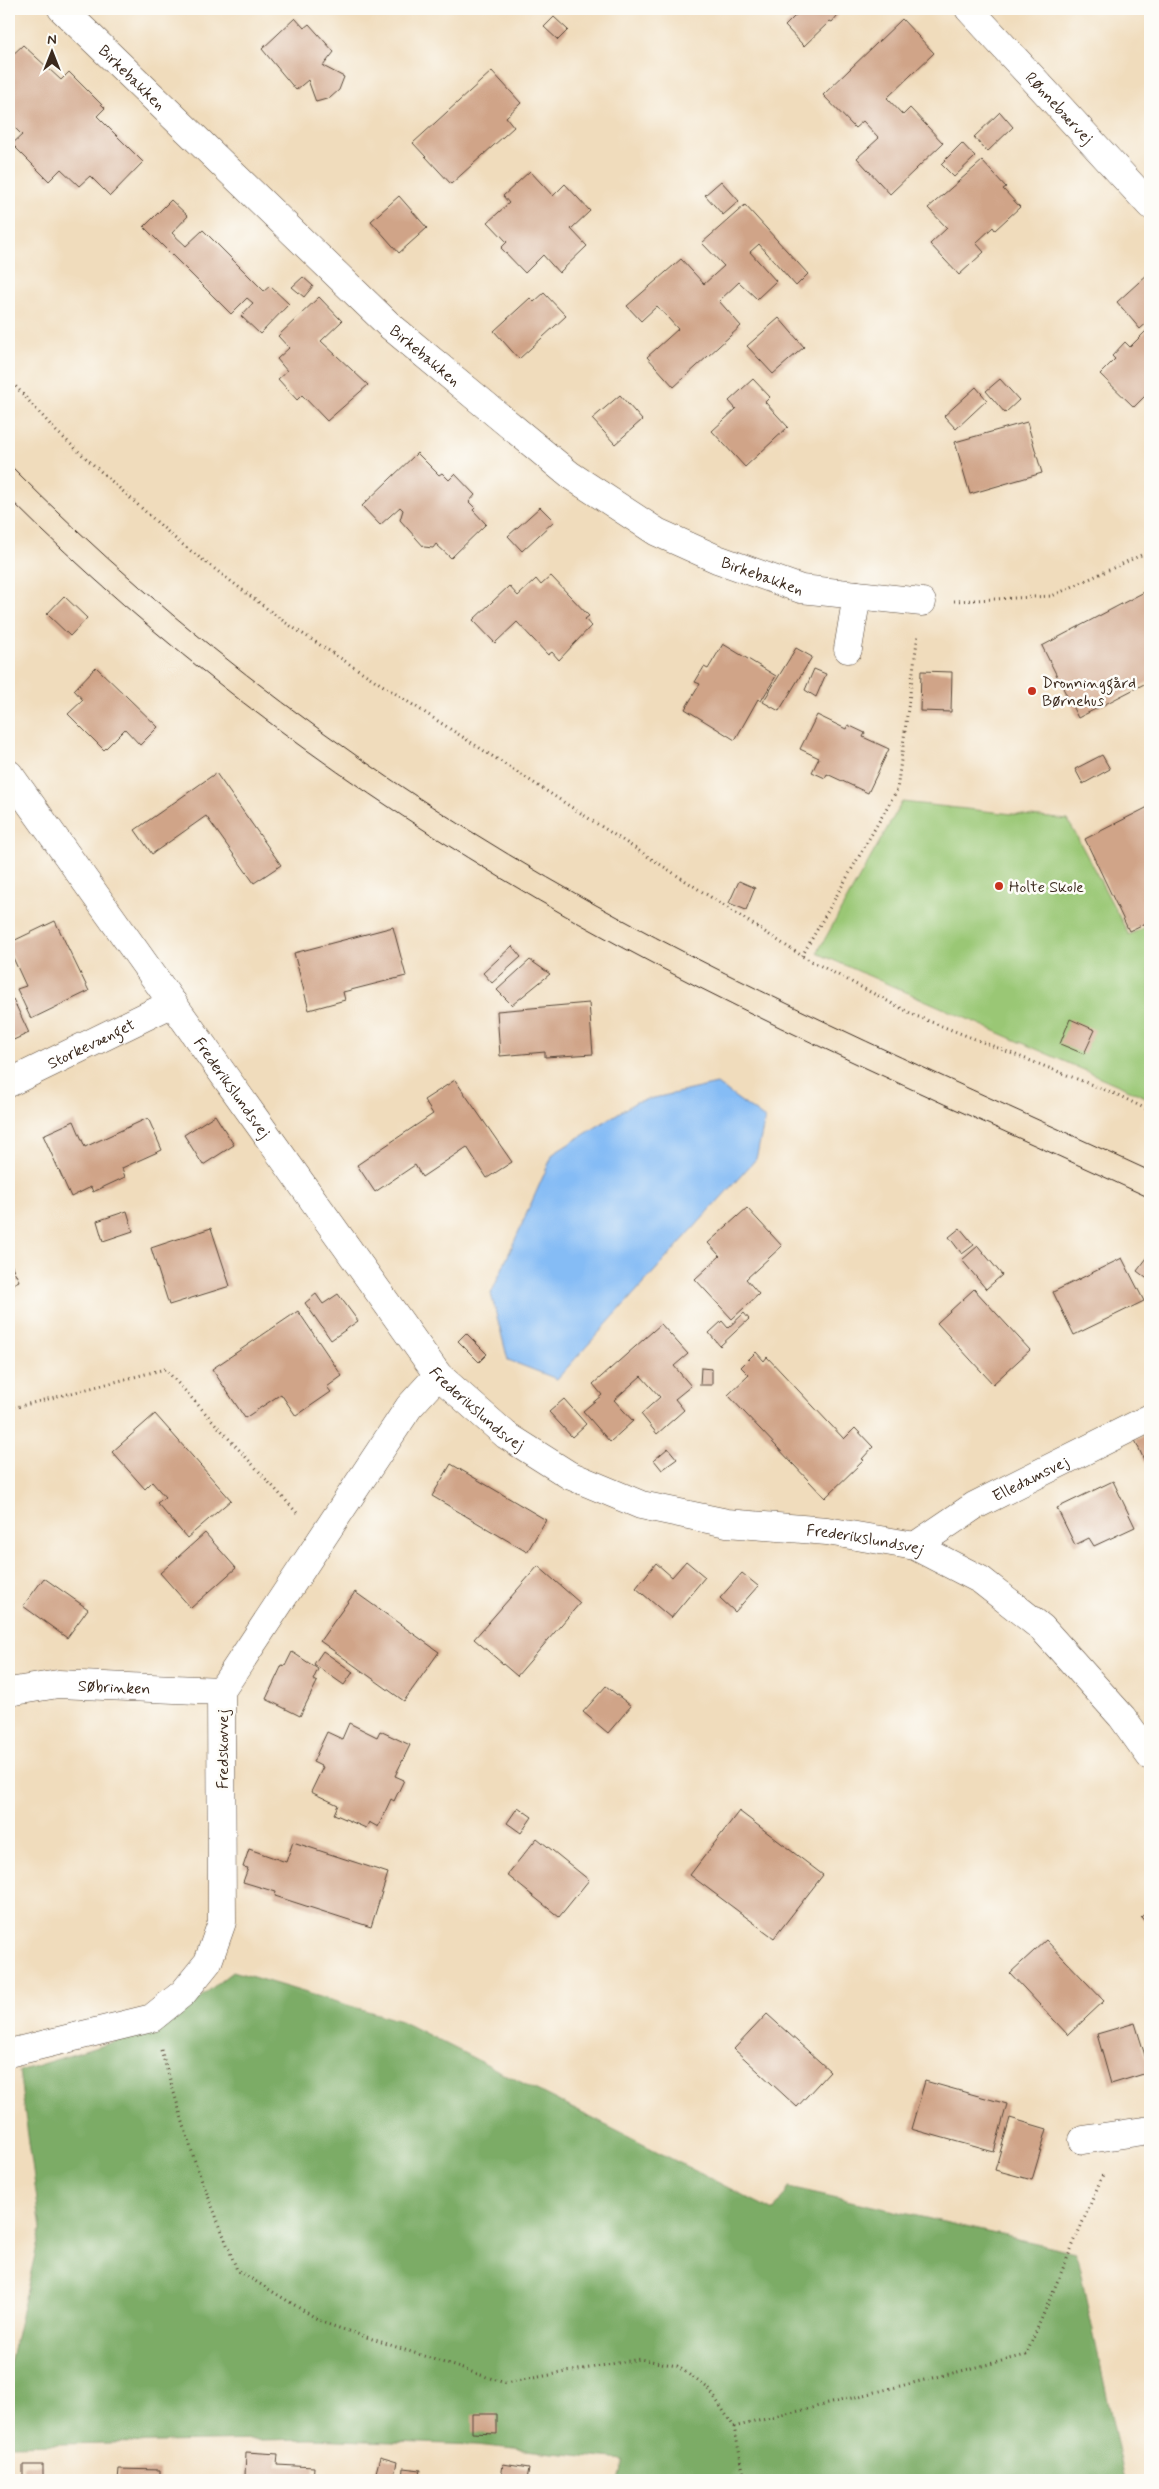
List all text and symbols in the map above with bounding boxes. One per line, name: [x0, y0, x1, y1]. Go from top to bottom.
north arrow: [28, 28, 78, 78]
text: N: [47, 31, 57, 49]
street label: Birkebakken: [93, 41, 170, 116]
street label: Rønnebærvej: [1020, 68, 1097, 149]
street label: Birkebakken: [385, 321, 464, 392]
street label: Birkebakken: [718, 552, 806, 601]
place label: Dronninggård Børnehus: [1042, 673, 1136, 712]
marker: Dronninggård Børnehus: [1026, 685, 1038, 697]
place label: Holte Skole: [1009, 877, 1084, 898]
marker: Holte Skole: [993, 880, 1005, 892]
street label: Storkevænget: [44, 1014, 139, 1075]
street label: Frederikslundsvej: [188, 1034, 275, 1143]
street label: Frederikslundsvej: [424, 1363, 528, 1456]
street label: Elledamsvej: [989, 1451, 1072, 1507]
street label: Frederikslundsvej: [806, 1520, 927, 1561]
street label: Søbrinken: [78, 1676, 151, 1700]
street label: Fredskovvej: [213, 1709, 234, 1789]

